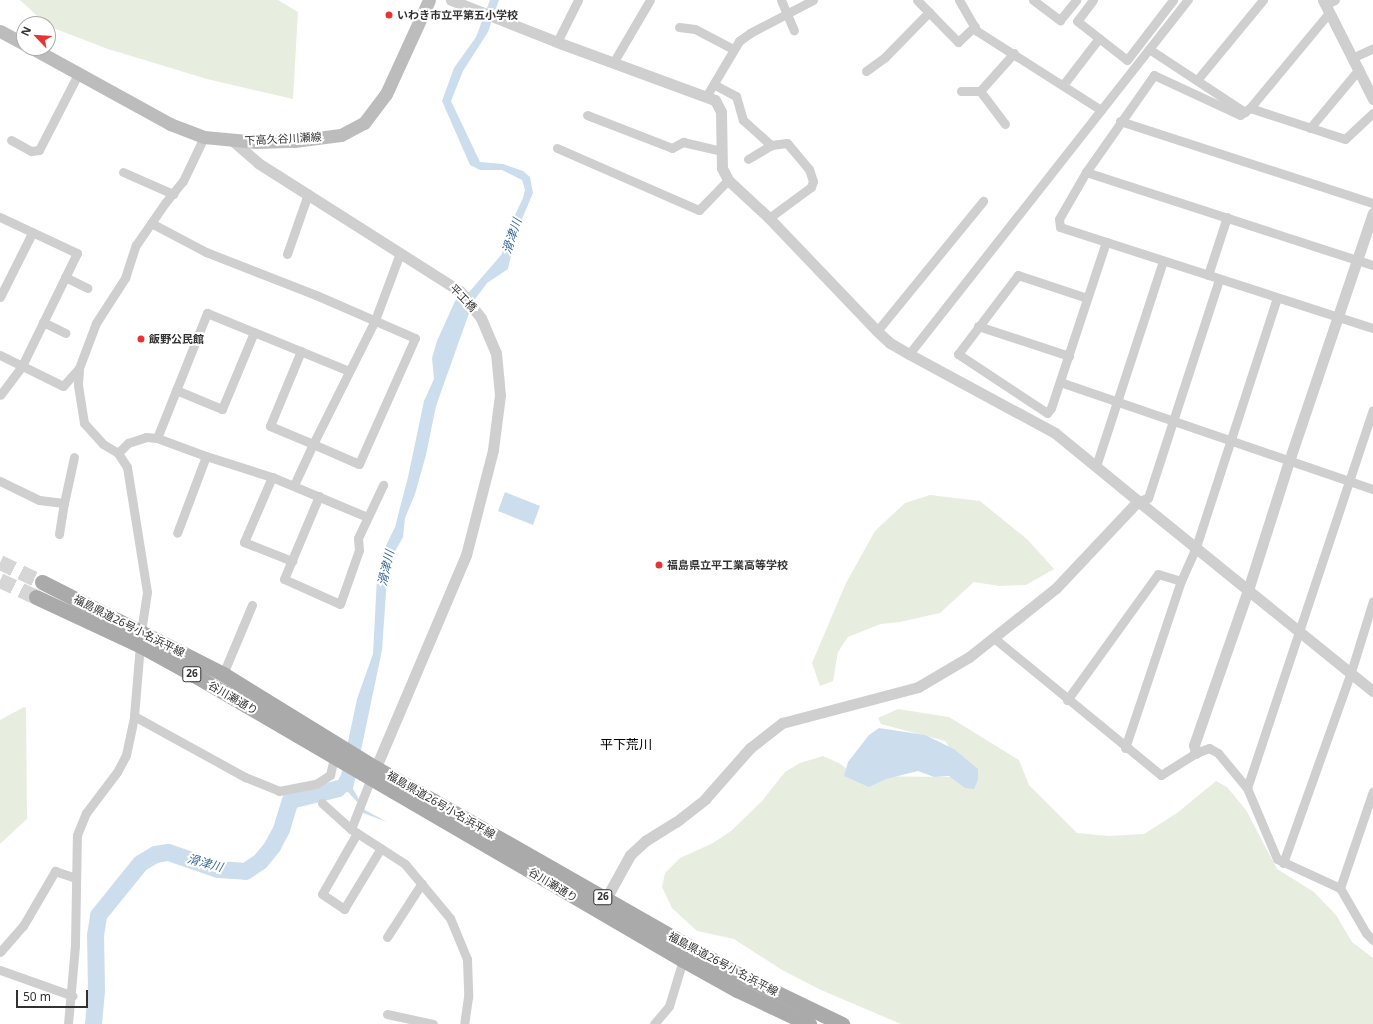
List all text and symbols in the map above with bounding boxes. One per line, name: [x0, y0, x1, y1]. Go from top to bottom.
place label: いわき市立平第五小学校: [397, 8, 518, 22]
marker: いわき市立平第五小学校: [384, 10, 394, 20]
north arrow: [16, 16, 56, 56]
text: N: [17, 24, 34, 38]
street label: 下高久谷川瀬線: [244, 130, 322, 148]
water label: 滑津川: [500, 217, 524, 255]
street label: 平工橋: [447, 282, 479, 314]
place label: 飯野公民館: [149, 332, 204, 346]
marker: 飯野公民館: [136, 334, 146, 344]
water label: 滑津川: [375, 549, 397, 587]
place label: 福島県立平工業高等学校: [667, 558, 788, 572]
marker: 福島県立平工業高等学校: [654, 560, 664, 570]
street label: 福島県道26号小名浜平線: [71, 592, 187, 660]
road number: 26: [182, 666, 202, 682]
street label: 谷川瀬通り: [206, 679, 260, 717]
district label: 平下荒川: [600, 736, 652, 752]
street label: 福島県道26号小名浜平線: [385, 769, 497, 841]
water label: 滑津川: [186, 851, 224, 875]
street label: 谷川瀬通り: [526, 865, 580, 905]
road number: 26: [593, 889, 613, 905]
street label: 福島県道26号小名浜平線: [666, 929, 780, 999]
scale bar: [18, 982, 90, 1008]
text: 50 m: [23, 988, 51, 1005]

